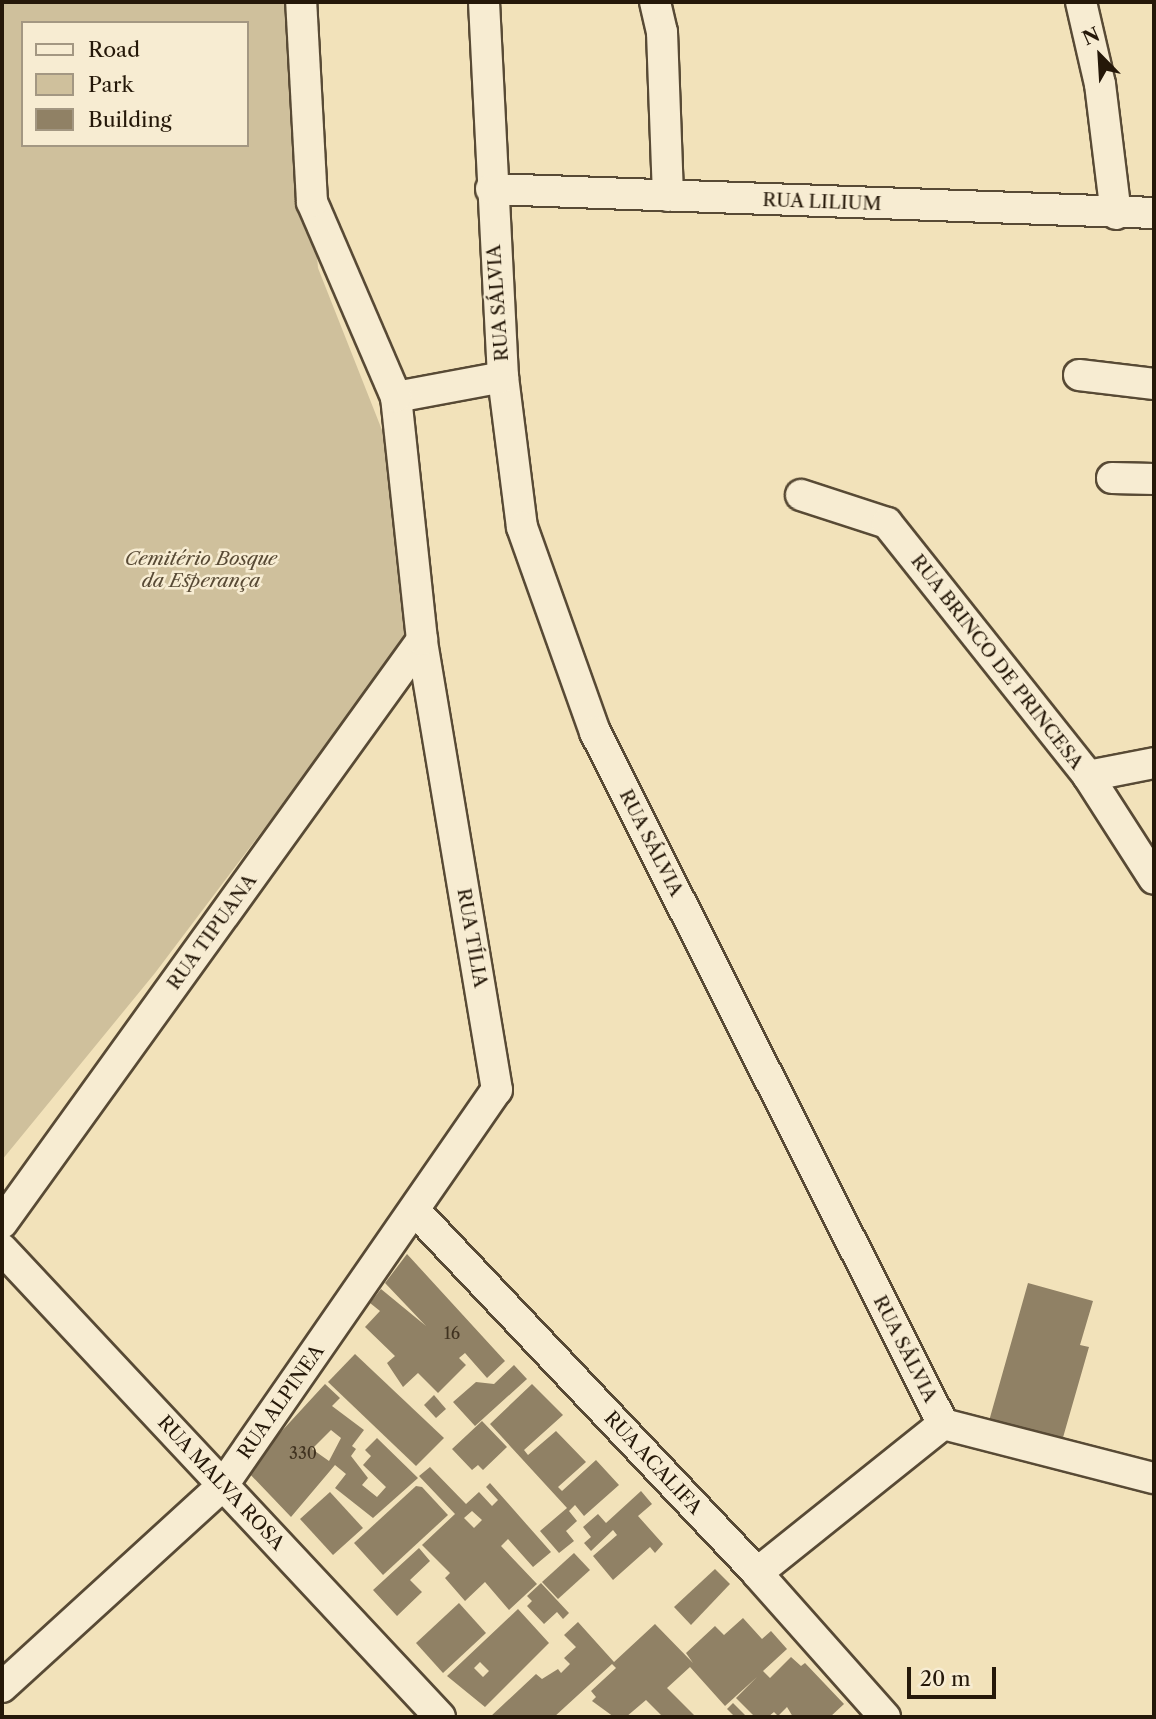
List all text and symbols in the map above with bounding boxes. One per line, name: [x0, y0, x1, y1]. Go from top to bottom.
legend: [21, 21, 248, 147]
north arrow: [1065, 21, 1135, 91]
text: N: [1079, 22, 1103, 50]
text: Road: [88, 37, 140, 62]
text: Park: [88, 72, 134, 97]
text: Building: [88, 107, 172, 132]
street label: RUA LILIUM: [762, 189, 882, 215]
street label: RUA SÁLVIA: [483, 243, 513, 363]
park label: Cemitério Bosque da Esperança: [125, 548, 277, 592]
street label: RUA BRINCO DE PRINCESA: [906, 550, 1088, 774]
street label: RUA SÁLVIA: [614, 785, 688, 901]
street label: RUA TIPUANA: [162, 869, 262, 995]
street label: RUA TÍLIA: [452, 886, 492, 990]
street label: RUA SÁLVIA: [868, 1291, 942, 1407]
house number: 16: [444, 1323, 460, 1343]
street label: RUA ALPINEA: [233, 1340, 329, 1464]
street label: RUA ACALIFA: [599, 1406, 707, 1520]
street label: RUA MALVA ROSA: [152, 1411, 290, 1555]
house number: 330: [289, 1443, 317, 1463]
scale bar: [911, 1652, 1000, 1696]
text: 20 m: [920, 1666, 971, 1691]

